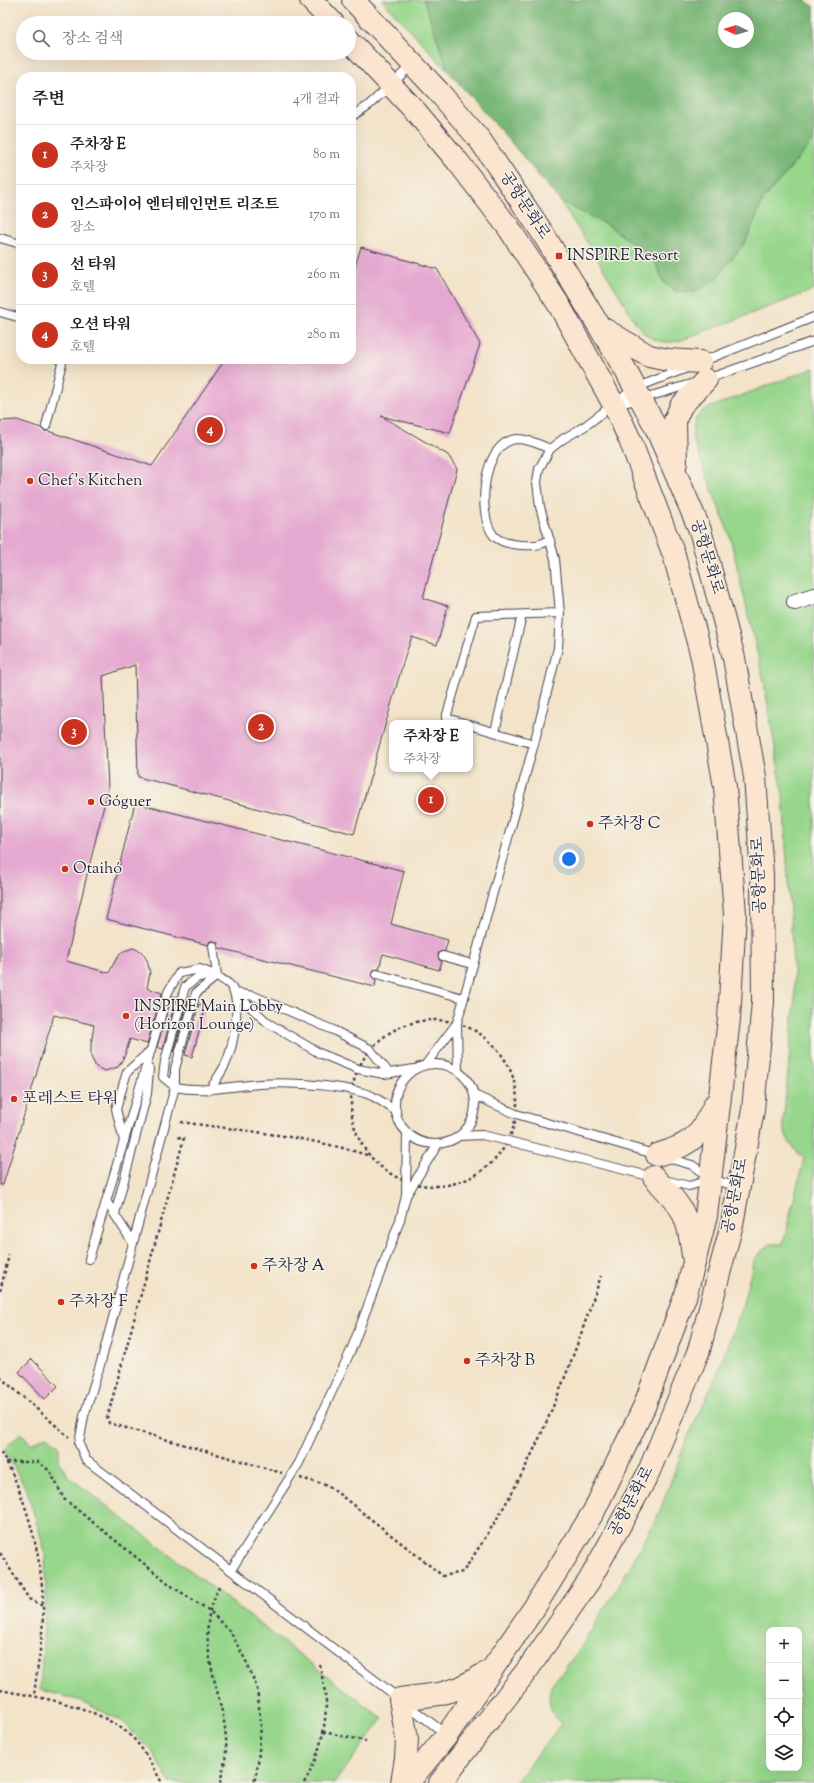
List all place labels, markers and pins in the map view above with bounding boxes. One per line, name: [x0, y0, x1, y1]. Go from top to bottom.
place label: INSPIRE Resort: [567, 245, 679, 268]
marker: INSPIRE Resort: [554, 251, 564, 261]
pin: 4: [197, 415, 223, 445]
place label: Chef's Kitchen: [38, 470, 143, 493]
marker: Chef's Kitchen: [25, 476, 35, 486]
pin: 2: [248, 712, 274, 742]
pin: 3: [61, 717, 87, 747]
pin: 1: [418, 785, 444, 815]
place label: Góguer: [99, 791, 151, 814]
marker: Góguer: [86, 797, 96, 807]
place label: 주차장 C: [598, 813, 661, 836]
marker: 주차장 C: [585, 819, 595, 829]
place label: Otaihó: [73, 858, 122, 881]
marker: Otaihó: [60, 864, 70, 874]
place label: INSPIRE Main Lobby (Horizon Lounge): [134, 996, 283, 1037]
marker: INSPIRE Main Lobby (Horizon Lounge): [121, 1011, 131, 1021]
place label: 포레스트 타워: [22, 1088, 118, 1111]
marker: 포레스트 타워: [9, 1094, 19, 1104]
place label: 주차장 A: [262, 1255, 325, 1278]
marker: 주차장 A: [249, 1261, 259, 1271]
place label: 주차장 F: [69, 1291, 128, 1314]
marker: 주차장 F: [56, 1297, 66, 1307]
place label: 주차장 B: [475, 1350, 535, 1373]
marker: 주차장 B: [462, 1356, 472, 1366]

